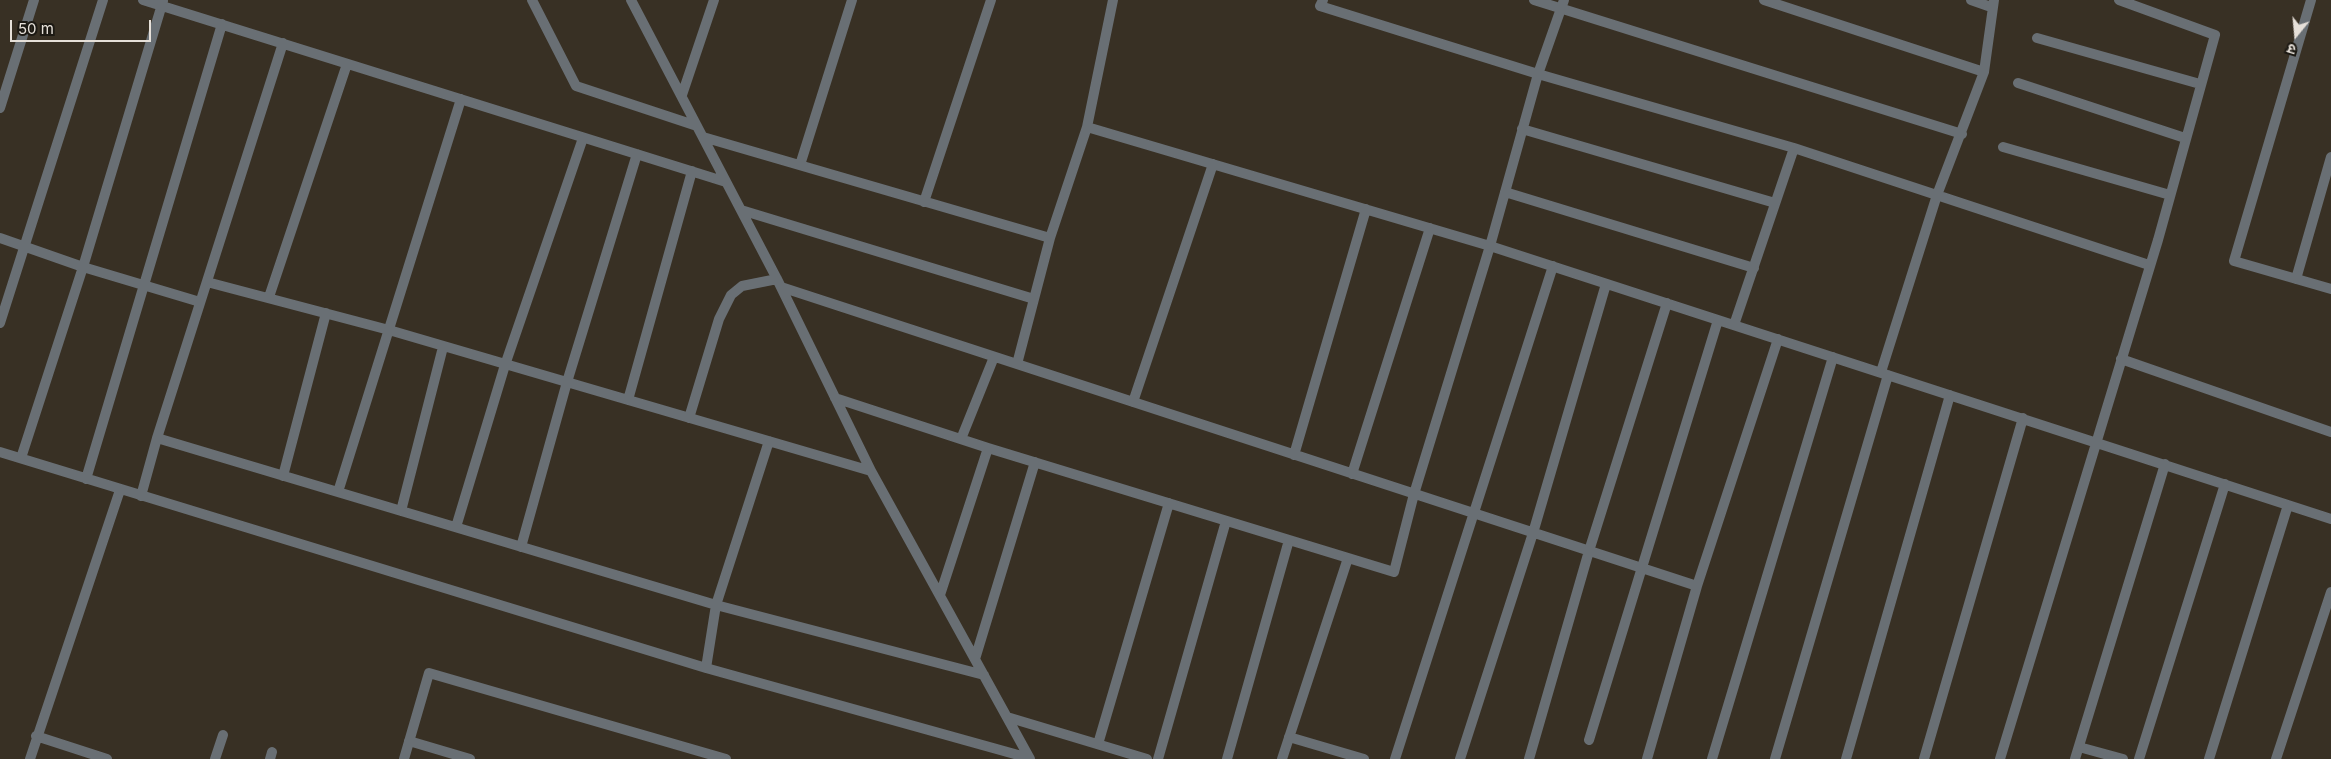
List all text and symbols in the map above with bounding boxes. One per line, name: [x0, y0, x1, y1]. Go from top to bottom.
scale bar: [12, 10, 154, 42]
north arrow: [2271, 10, 2321, 60]
text: 50 m: [18, 19, 54, 38]
text: उ: [2285, 40, 2298, 59]

